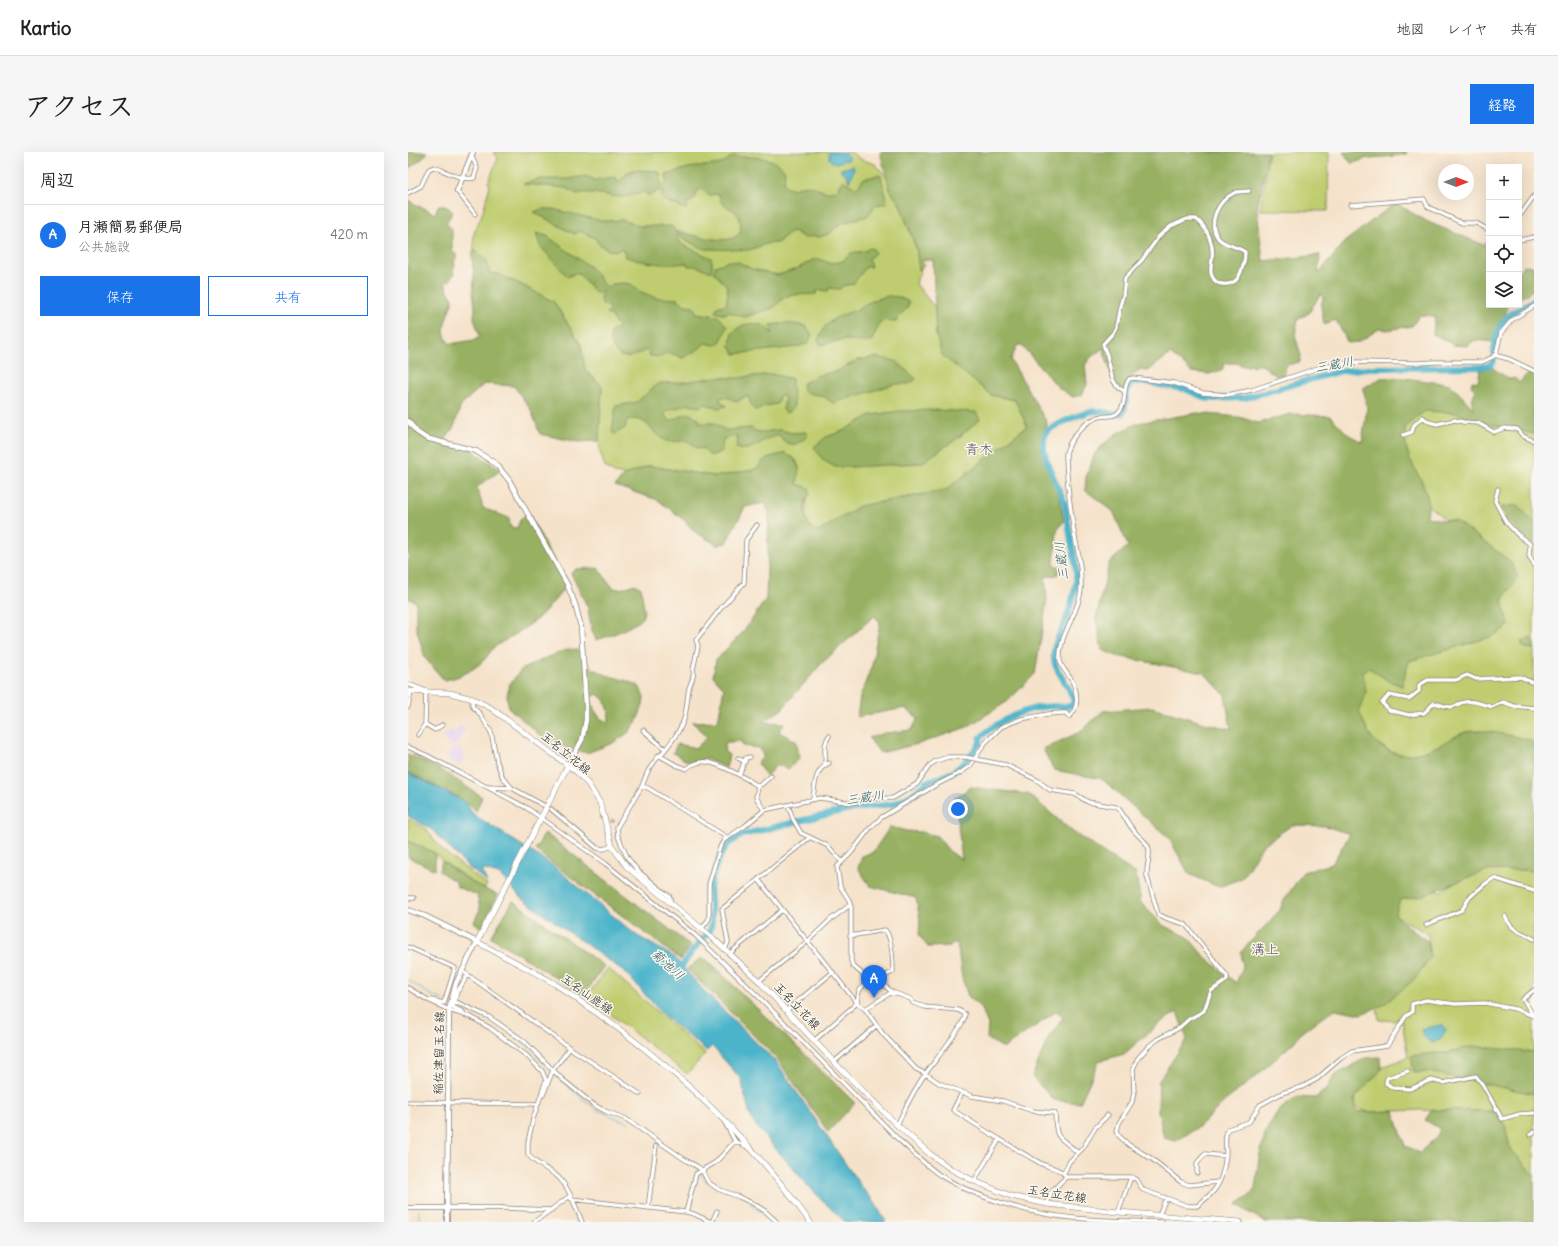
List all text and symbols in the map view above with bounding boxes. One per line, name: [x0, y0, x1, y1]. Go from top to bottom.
text: Kartio: [20, 16, 72, 40]
text: 地図: [1397, 20, 1425, 38]
text: レイヤ: [1447, 20, 1488, 38]
text: 共有: [1510, 20, 1538, 38]
button: 経路: [1470, 84, 1534, 124]
text: アクセス: [24, 88, 134, 124]
north arrow: [1438, 164, 1474, 200]
map controls: [1486, 164, 1522, 308]
button: +: [1486, 164, 1522, 200]
text: 周辺: [40, 169, 74, 191]
button: −: [1486, 200, 1522, 236]
text: 月瀬簡易郵便局: [78, 217, 183, 236]
text: A: [49, 226, 57, 243]
text: 420 m: [330, 226, 368, 243]
button: locate: [1486, 236, 1522, 272]
text: 公共施設: [78, 238, 130, 255]
button: layers: [1486, 272, 1522, 308]
button: 保存: [40, 276, 200, 316]
button: 共有: [208, 276, 368, 316]
water label: 三蔵川: [1313, 353, 1355, 376]
district label: 青木: [965, 440, 993, 458]
water label: 三蔵川: [1051, 541, 1072, 581]
street label: 玉名立花線: [538, 728, 594, 777]
water label: 三蔵川: [845, 786, 886, 809]
your location: [948, 799, 968, 819]
district label: 溝上: [1251, 940, 1279, 958]
water label: 菊池川: [647, 945, 688, 984]
pin: A: [861, 965, 887, 998]
street label: 玉名山鹿線: [558, 970, 616, 1017]
street label: 玉名立花線: [771, 979, 824, 1032]
street label: 稲佐津留玉名線: [430, 1011, 447, 1095]
street label: 玉名立花線: [1026, 1181, 1088, 1206]

